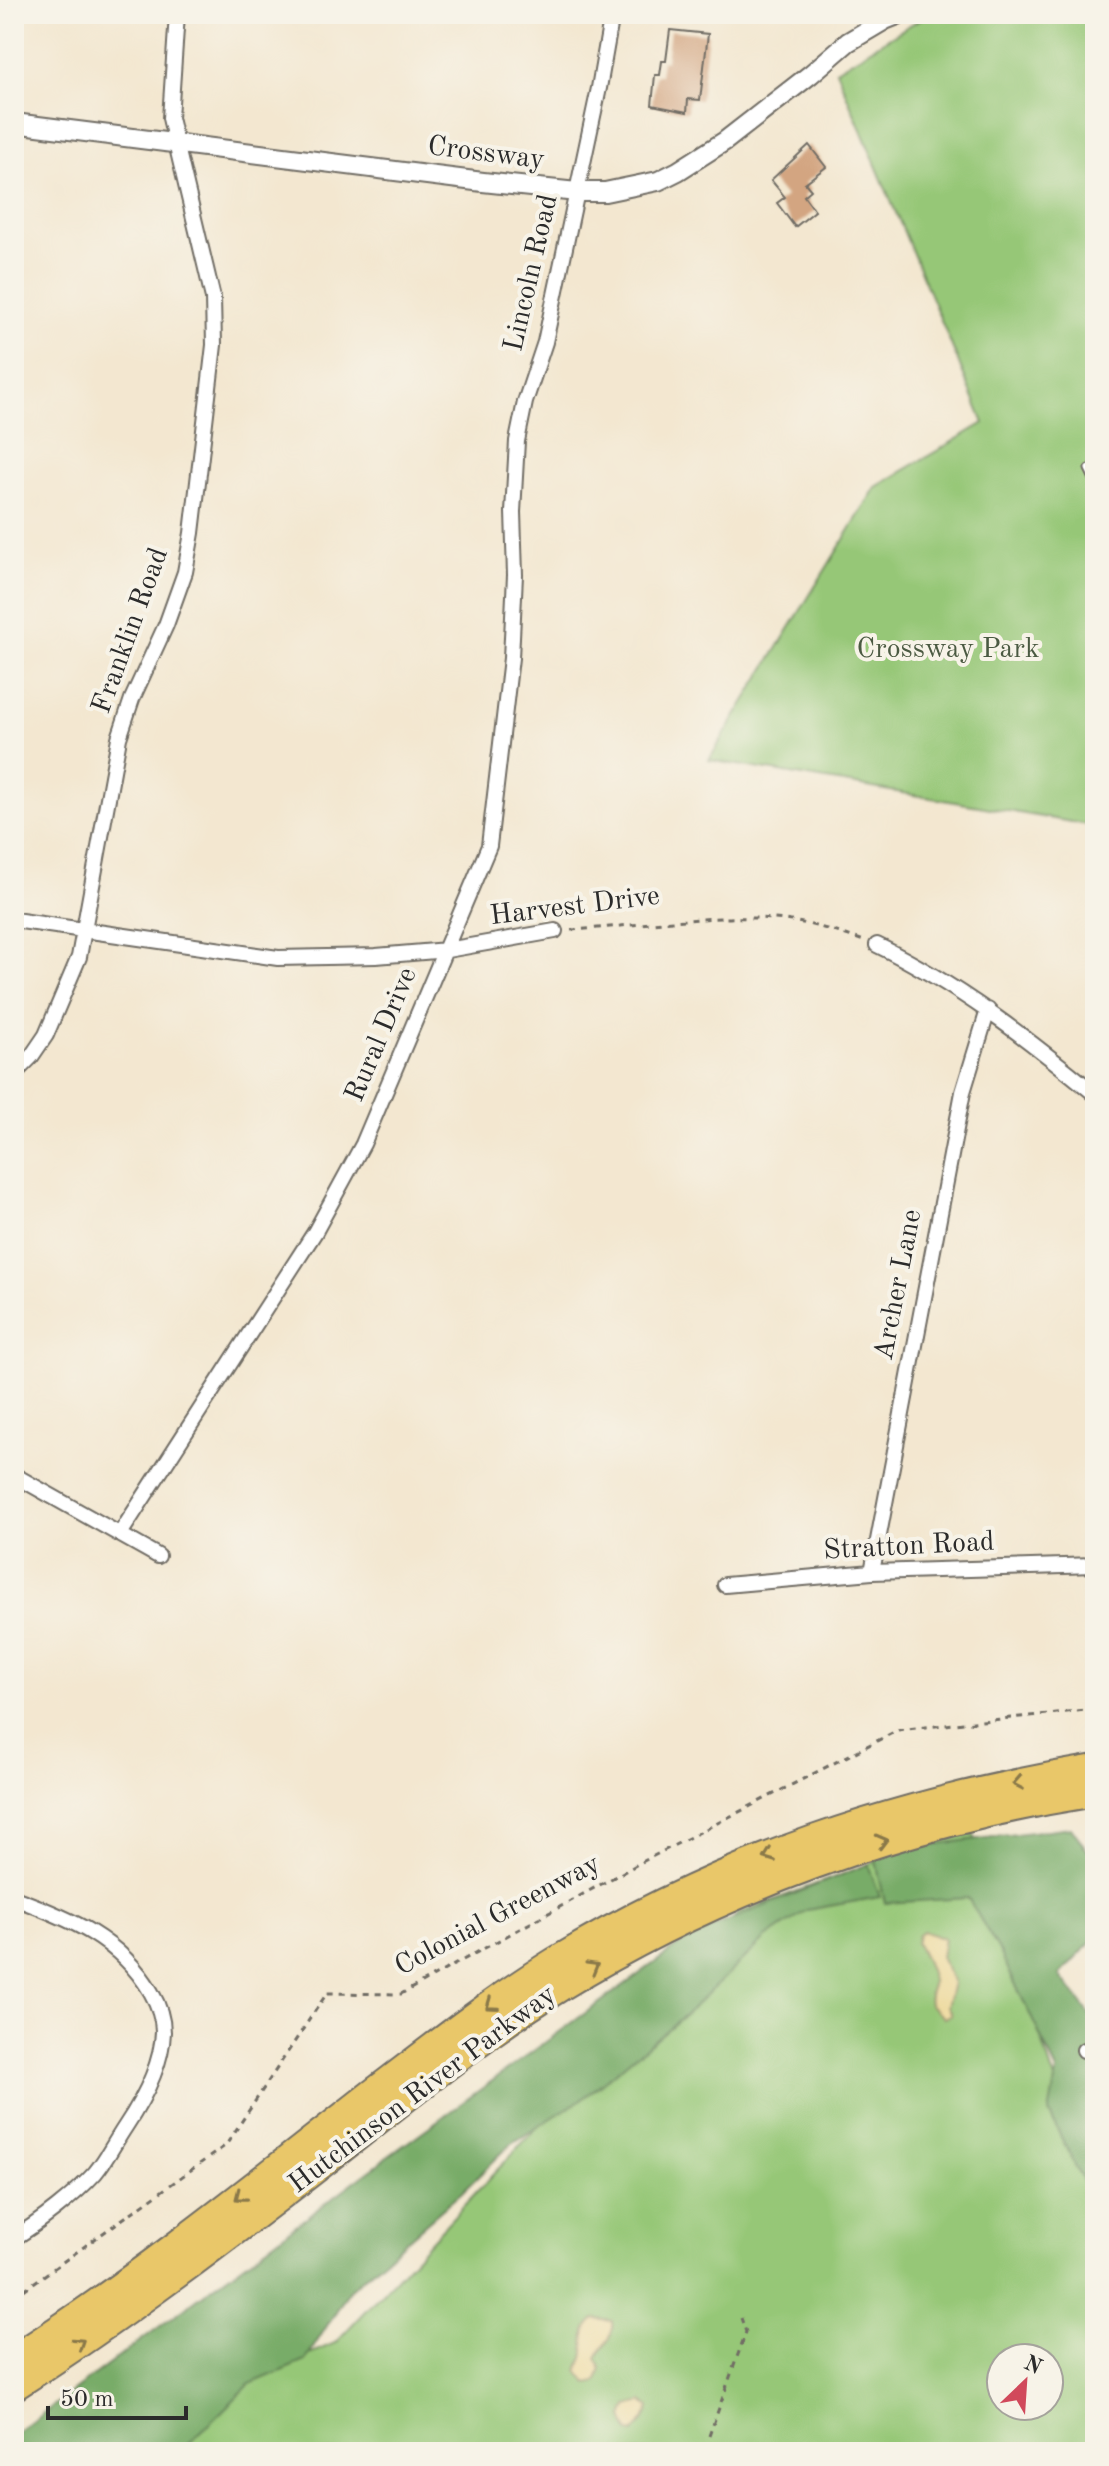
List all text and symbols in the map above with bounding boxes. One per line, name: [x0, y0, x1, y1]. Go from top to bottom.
street label: Crossway: [426, 133, 546, 175]
street label: Lincoln Road: [500, 192, 564, 354]
street label: Franklin Road: [88, 544, 174, 718]
park label: Crossway Park: [856, 636, 1040, 664]
street label: Harvest Drive: [489, 883, 661, 931]
street label: Rural Drive: [341, 964, 423, 1106]
street label: Archer Lane: [871, 1207, 927, 1363]
street label: Stratton Road: [823, 1529, 995, 1565]
one-way arrow: [1012, 1774, 1026, 1791]
one-way arrow: [874, 1833, 888, 1850]
one-way arrow: [763, 1846, 777, 1863]
street label: Colonial Greenway: [391, 1850, 605, 1982]
one-way arrow: [584, 1961, 599, 1977]
street label: Hutchinson River Parkway: [284, 1981, 562, 2199]
one-way arrow: [486, 1995, 500, 2010]
one-way arrow: [234, 2187, 249, 2201]
one-way arrow: [71, 2338, 85, 2353]
north arrow: [985, 2342, 1065, 2422]
text: N: [1020, 2352, 1045, 2379]
scale bar: [48, 2370, 186, 2420]
text: 50 m: [60, 2388, 114, 2412]

